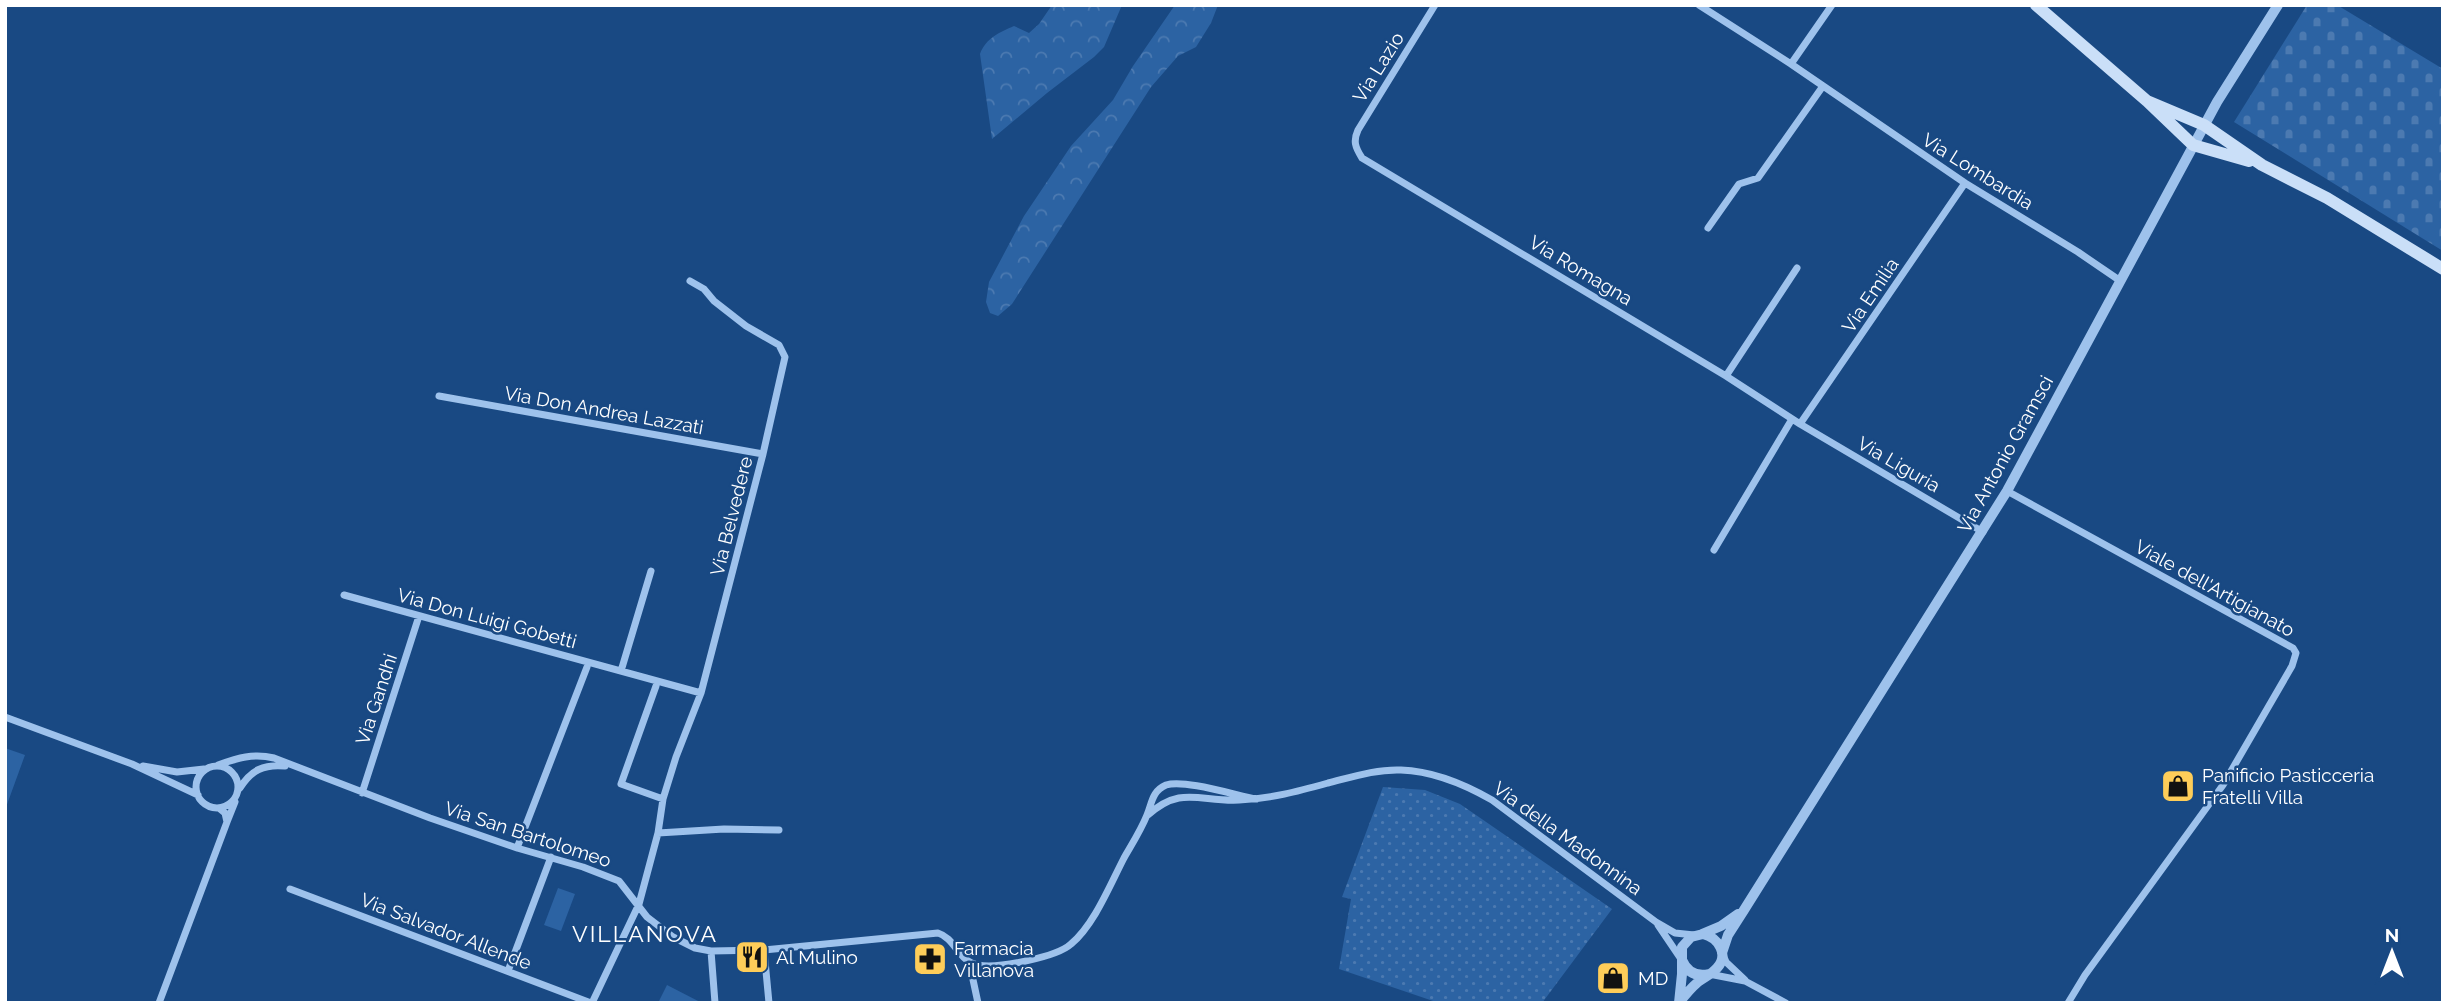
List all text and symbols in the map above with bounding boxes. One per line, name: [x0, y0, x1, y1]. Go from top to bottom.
street label: Via Lazio: [1348, 28, 1408, 106]
street label: Via Lombardia: [1918, 128, 2038, 214]
street label: Via Romagna: [1525, 231, 1637, 309]
street label: Via Emilia: [1837, 254, 1903, 336]
street label: Via Antonio Gramsci: [1953, 372, 2057, 536]
street label: Via Don Andrea Lazzati: [503, 382, 705, 438]
street label: Via Liguria: [1854, 432, 1944, 496]
street label: Via Belvedere: [706, 454, 756, 578]
street label: Viale dell'Artigianato: [2131, 535, 2299, 641]
street label: Via Don Luigi Gobetti: [395, 583, 579, 653]
street label: Via Gandhi: [351, 651, 401, 747]
place label: Panificio Pasticceria Fratelli Villa: [2202, 764, 2374, 808]
shop icon: Panificio Pasticceria Fratelli Villa: [2159, 767, 2197, 805]
street label: Via della Madonnina: [1489, 777, 1647, 899]
street label: Via San Bartolomeo: [442, 797, 614, 871]
street label: Via Salvador Allende: [357, 888, 535, 974]
north arrow: [2357, 917, 2427, 987]
district label: VILLANOVA: [572, 920, 718, 947]
text: N: [2385, 924, 2399, 946]
place label: Farmacia Villanova: [954, 937, 1034, 981]
restaurant icon: Al Mulino: [733, 938, 771, 976]
pharmacy icon: Farmacia Villanova: [911, 940, 949, 978]
place label: Al Mulino: [776, 946, 858, 968]
shop icon: MD: [1594, 959, 1632, 997]
place label: MD: [1638, 967, 1668, 989]

